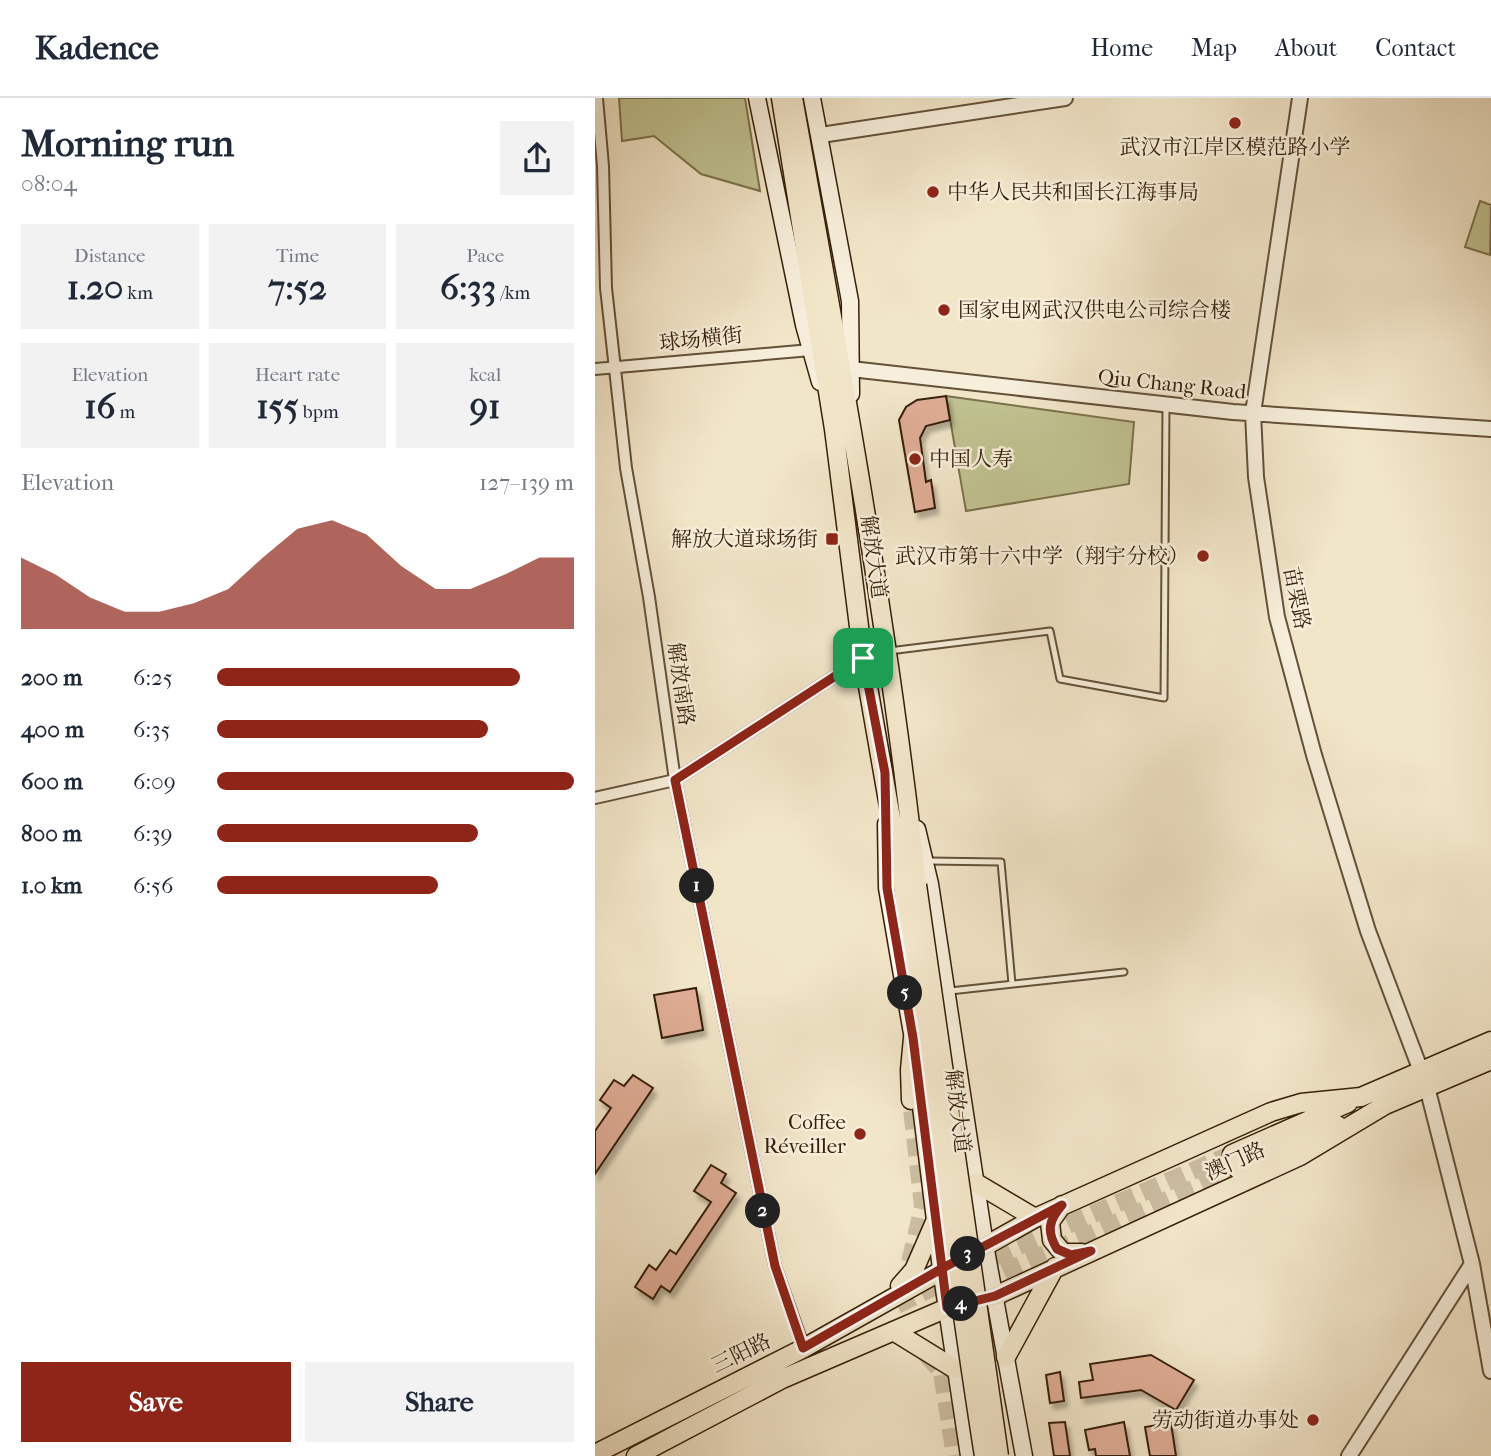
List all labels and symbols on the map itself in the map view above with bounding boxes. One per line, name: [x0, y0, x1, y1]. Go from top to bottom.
marker: 武汉市江岸区模范路小学: [1227, 115, 1243, 131]
place label: 武汉市江岸区模范路小学: [1120, 135, 1351, 159]
place label: 中华人民共和国长江海事局: [947, 180, 1199, 204]
marker: 中华人民共和国长江海事局: [925, 184, 941, 200]
place label: 国家电网武汉供电公司综合楼: [958, 298, 1231, 322]
marker: 国家电网武汉供电公司综合楼: [936, 302, 952, 318]
street label: 球场横街: [658, 323, 744, 355]
street label: Qiu Chang Road: [1097, 364, 1248, 404]
place label: 中国人寿: [929, 447, 1013, 471]
marker: 中国人寿: [907, 451, 923, 467]
street label: 解放大道: [856, 514, 892, 600]
place label: 解放大道球场街: [671, 527, 818, 551]
marker: 解放大道球场街: [824, 531, 840, 547]
place label: 武汉市第十六中学（翔宇分校）: [895, 544, 1189, 568]
marker: 武汉市第十六中学（翔宇分校）: [1195, 548, 1211, 564]
street label: 苗栗路: [1279, 565, 1315, 631]
pin: [833, 628, 893, 688]
street label: 解放南路: [663, 641, 699, 727]
pin: 1: [679, 868, 714, 904]
pin: 5: [887, 976, 923, 1010]
street label: 解放大道: [941, 1068, 975, 1154]
place label: Coffee Réveiller: [763, 1110, 846, 1158]
marker: Coffee Réveiller: [852, 1126, 868, 1142]
street label: 澳门路: [1201, 1137, 1269, 1185]
pin: 2: [745, 1194, 781, 1228]
pin: 3: [951, 1236, 985, 1272]
pin: 4: [943, 1286, 979, 1322]
street label: 三阳路: [707, 1328, 775, 1378]
place label: 劳动街道办事处: [1152, 1408, 1299, 1432]
marker: 劳动街道办事处: [1305, 1412, 1321, 1428]

